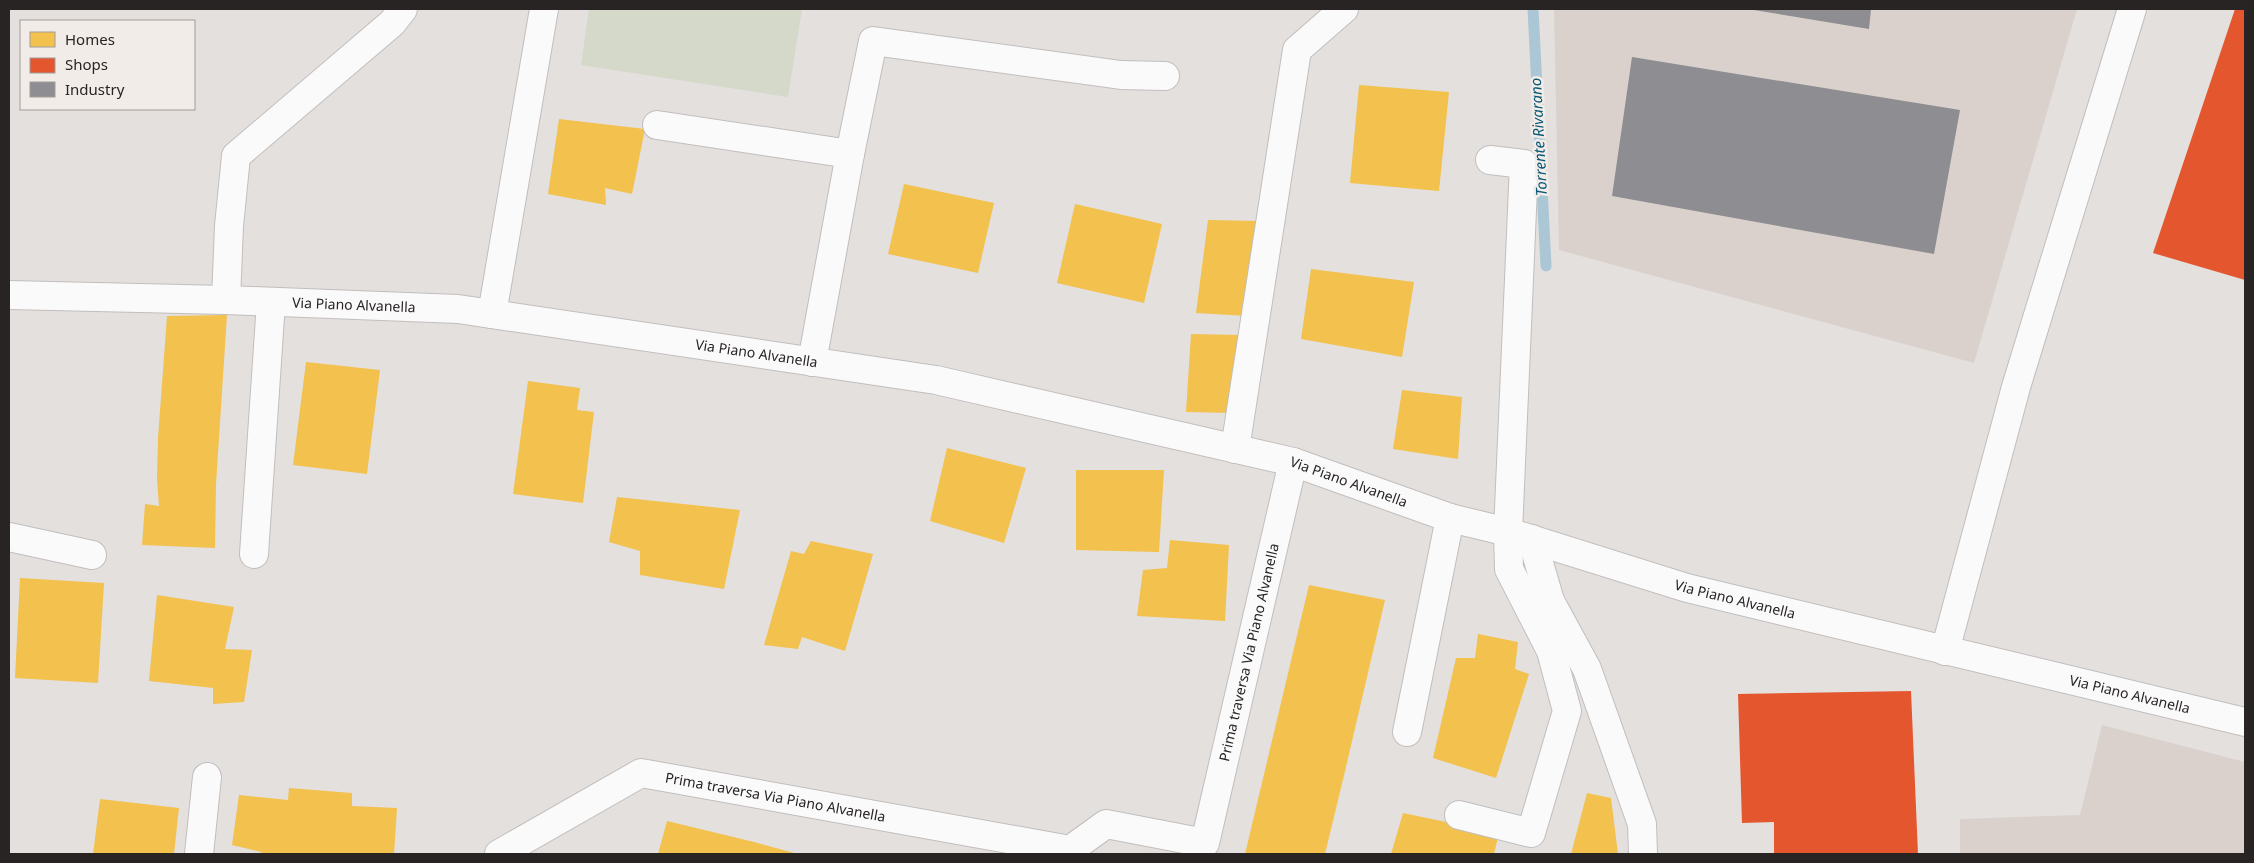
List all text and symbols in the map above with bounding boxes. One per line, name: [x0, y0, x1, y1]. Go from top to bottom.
legend: [20, 20, 195, 110]
text: Homes: [65, 29, 115, 49]
text: Shops: [65, 54, 108, 74]
water label: Torrente Rivarano: [1525, 77, 1551, 197]
text: Industry: [65, 79, 125, 99]
street label: Via Piano Alvanella: [292, 293, 416, 316]
street label: Via Piano Alvanella: [694, 334, 819, 371]
street label: Via Piano Alvanella: [1288, 452, 1410, 511]
street label: Prima traversa Via Piano Alvanella: [1214, 541, 1283, 763]
street label: Via Piano Alvanella: [1672, 575, 1797, 623]
street label: Via Piano Alvanella: [2068, 670, 2192, 717]
street label: Prima traversa Via Piano Alvanella: [664, 768, 887, 826]

